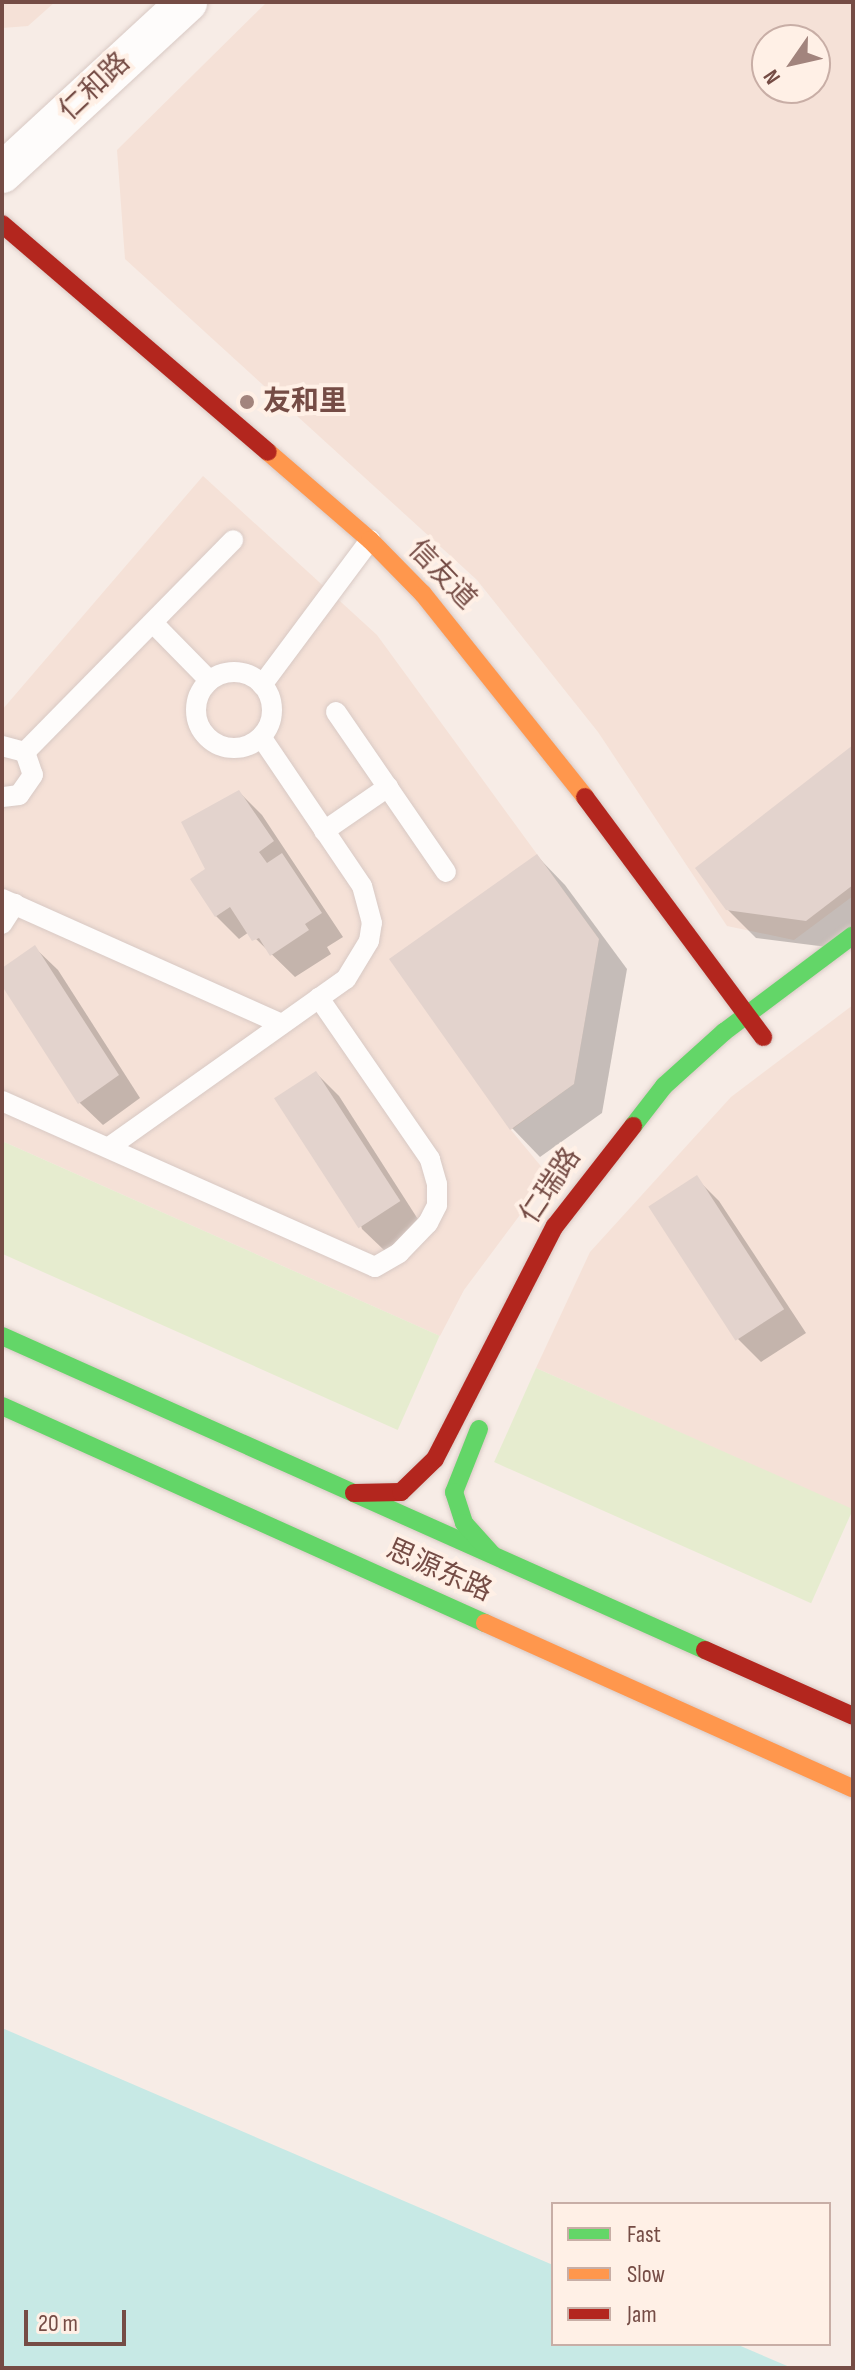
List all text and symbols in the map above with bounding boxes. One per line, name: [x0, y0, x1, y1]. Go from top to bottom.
north arrow: [751, 24, 831, 104]
street label: 仁和路: [53, 46, 137, 128]
text: N: [758, 64, 787, 89]
place label: 友和里: [263, 385, 347, 419]
marker: 友和里: [238, 393, 256, 411]
street label: 信友道: [401, 533, 483, 617]
street label: 仁瑞路: [514, 1142, 588, 1230]
street label: 思源东路: [381, 1533, 497, 1609]
legend: [551, 2202, 831, 2346]
text: Fast: [627, 2220, 661, 2249]
text: Slow: [627, 2260, 665, 2289]
scale bar: [28, 2294, 130, 2344]
text: Jam: [627, 2300, 657, 2329]
text: 20 m: [38, 2309, 78, 2338]

